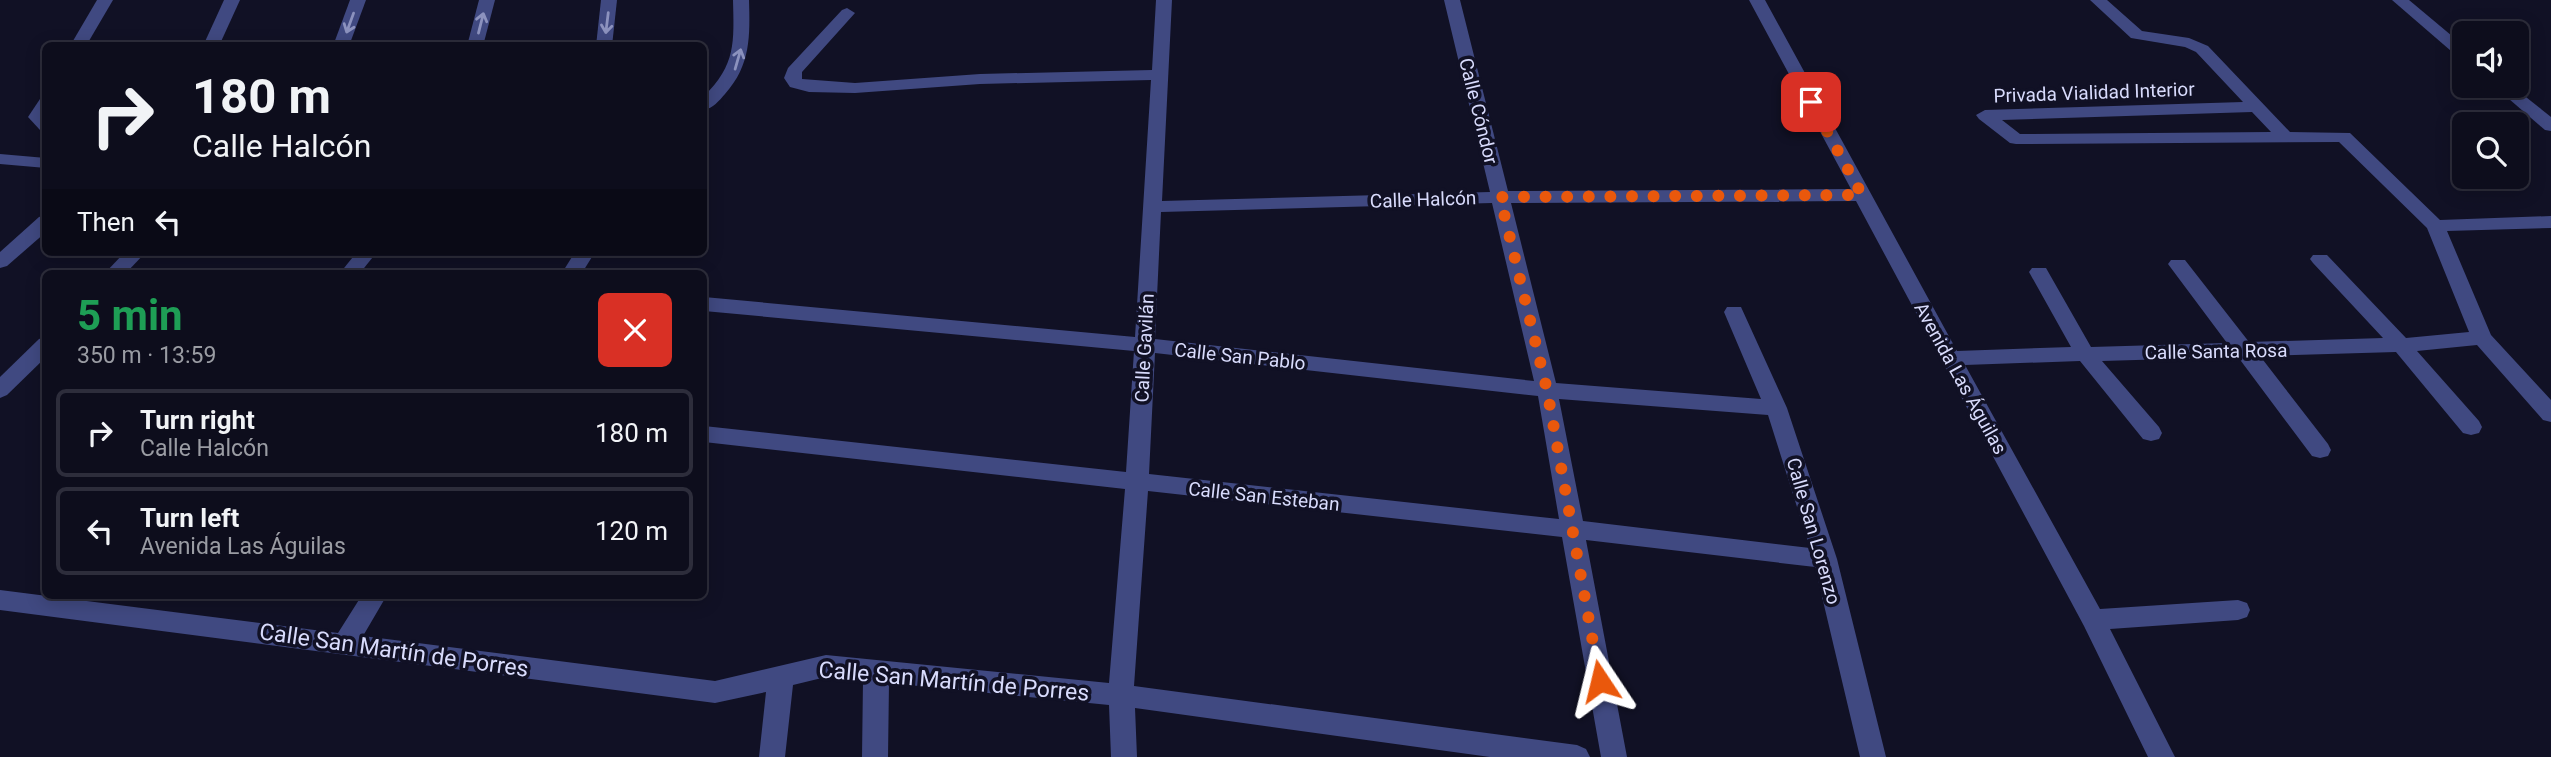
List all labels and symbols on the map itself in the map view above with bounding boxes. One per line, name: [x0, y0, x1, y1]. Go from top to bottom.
one-way arrow: [342, 11, 355, 33]
one-way arrow: [600, 11, 613, 34]
one-way arrow: [475, 12, 488, 35]
one-way arrow: [732, 48, 745, 70]
street label: Calle Cóndor: [1454, 56, 1503, 167]
pin: [1781, 72, 1841, 132]
street label: Privada Vialidad Interior: [1993, 77, 2196, 108]
street label: Calle Halcón: [1369, 186, 1477, 213]
street label: Calle Gavilán: [1130, 293, 1159, 403]
street label: Avenida Las Águilas: [1909, 298, 2012, 458]
street label: Calle San Pablo: [1173, 338, 1307, 375]
street label: Calle Santa Rosa: [2144, 339, 2288, 364]
street label: Calle San Lorenzo: [1782, 455, 1845, 607]
street label: Calle San Esteban: [1187, 477, 1341, 516]
street label: Calle San Martín de Porres: [258, 618, 530, 683]
position arrow: [1563, 644, 1637, 718]
street label: Calle San Martín de Porres: [818, 656, 1090, 707]

